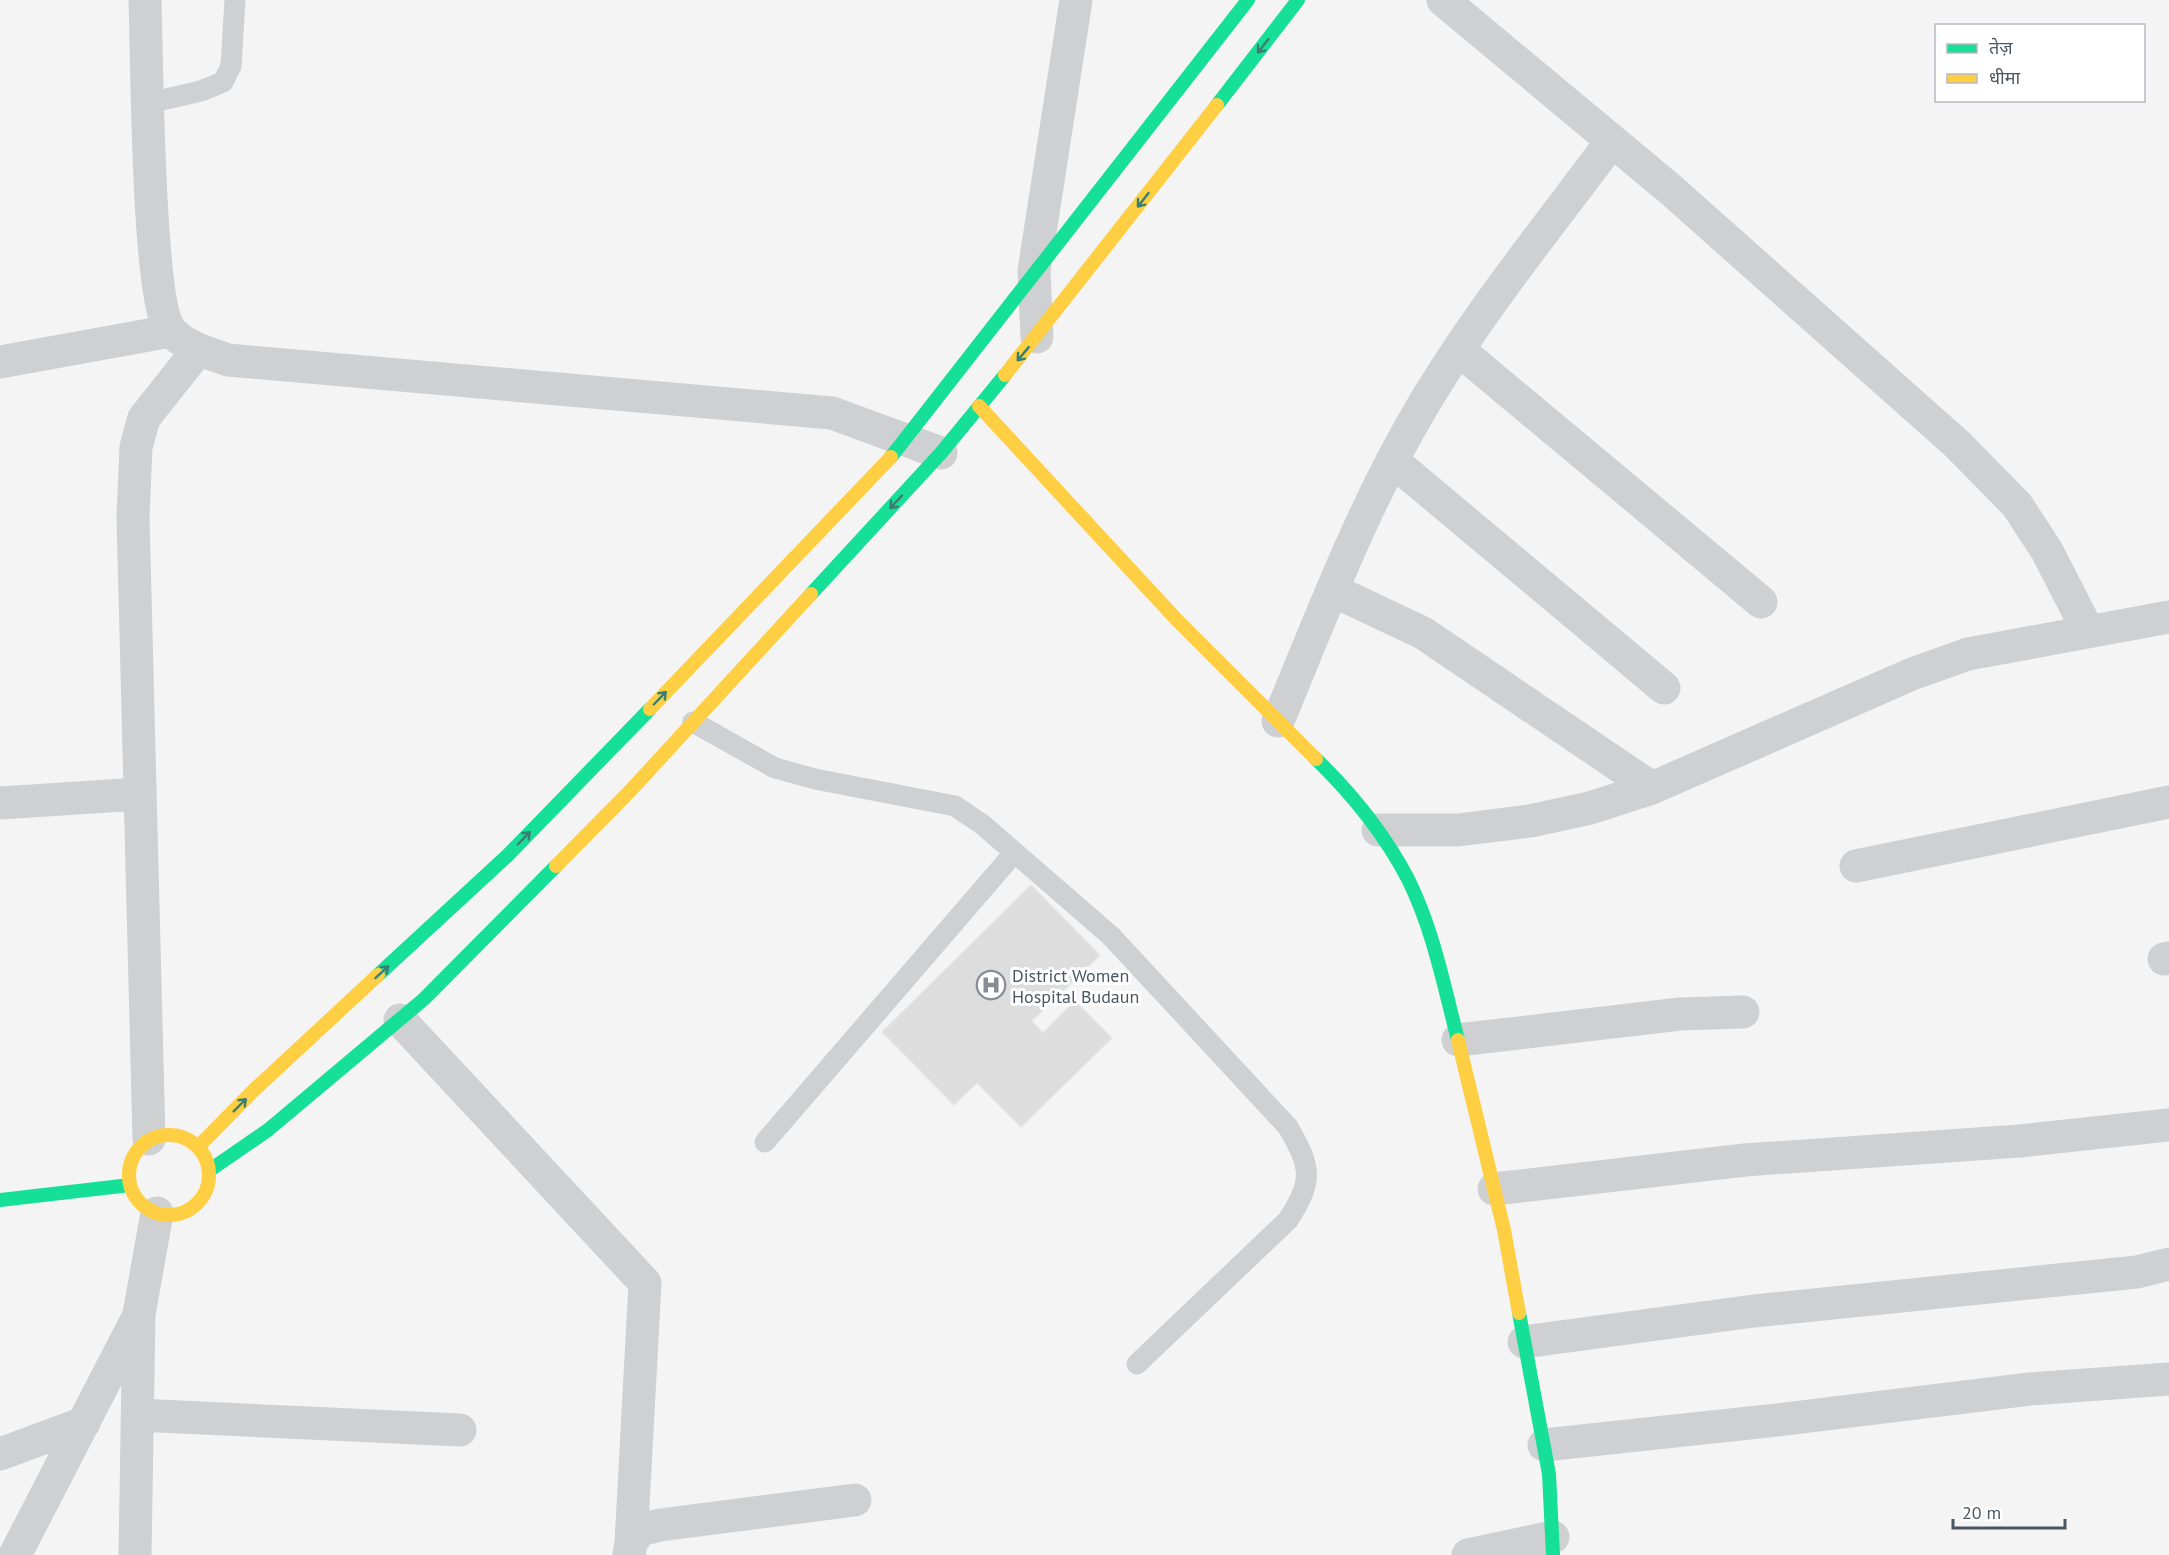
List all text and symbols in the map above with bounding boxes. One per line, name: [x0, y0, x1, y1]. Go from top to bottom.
legend: [1935, 24, 2145, 102]
text: तेज़: [1989, 36, 2013, 59]
one-way arrow: [1256, 38, 1269, 54]
text: धीमा: [1989, 66, 2020, 89]
one-way arrow: [1137, 192, 1150, 208]
one-way arrow: [1016, 346, 1030, 361]
one-way arrow: [889, 494, 903, 509]
one-way arrow: [652, 690, 667, 705]
one-way arrow: [517, 831, 531, 846]
one-way arrow: [375, 964, 390, 979]
place label: District Women Hospital Budaun: [1012, 964, 1139, 1008]
hospital icon: District Women Hospital Budaun: [975, 969, 1007, 1001]
one-way arrow: [232, 1097, 247, 1112]
scale bar: [1953, 1492, 2066, 1530]
text: 20 m: [1962, 1501, 2001, 1524]

